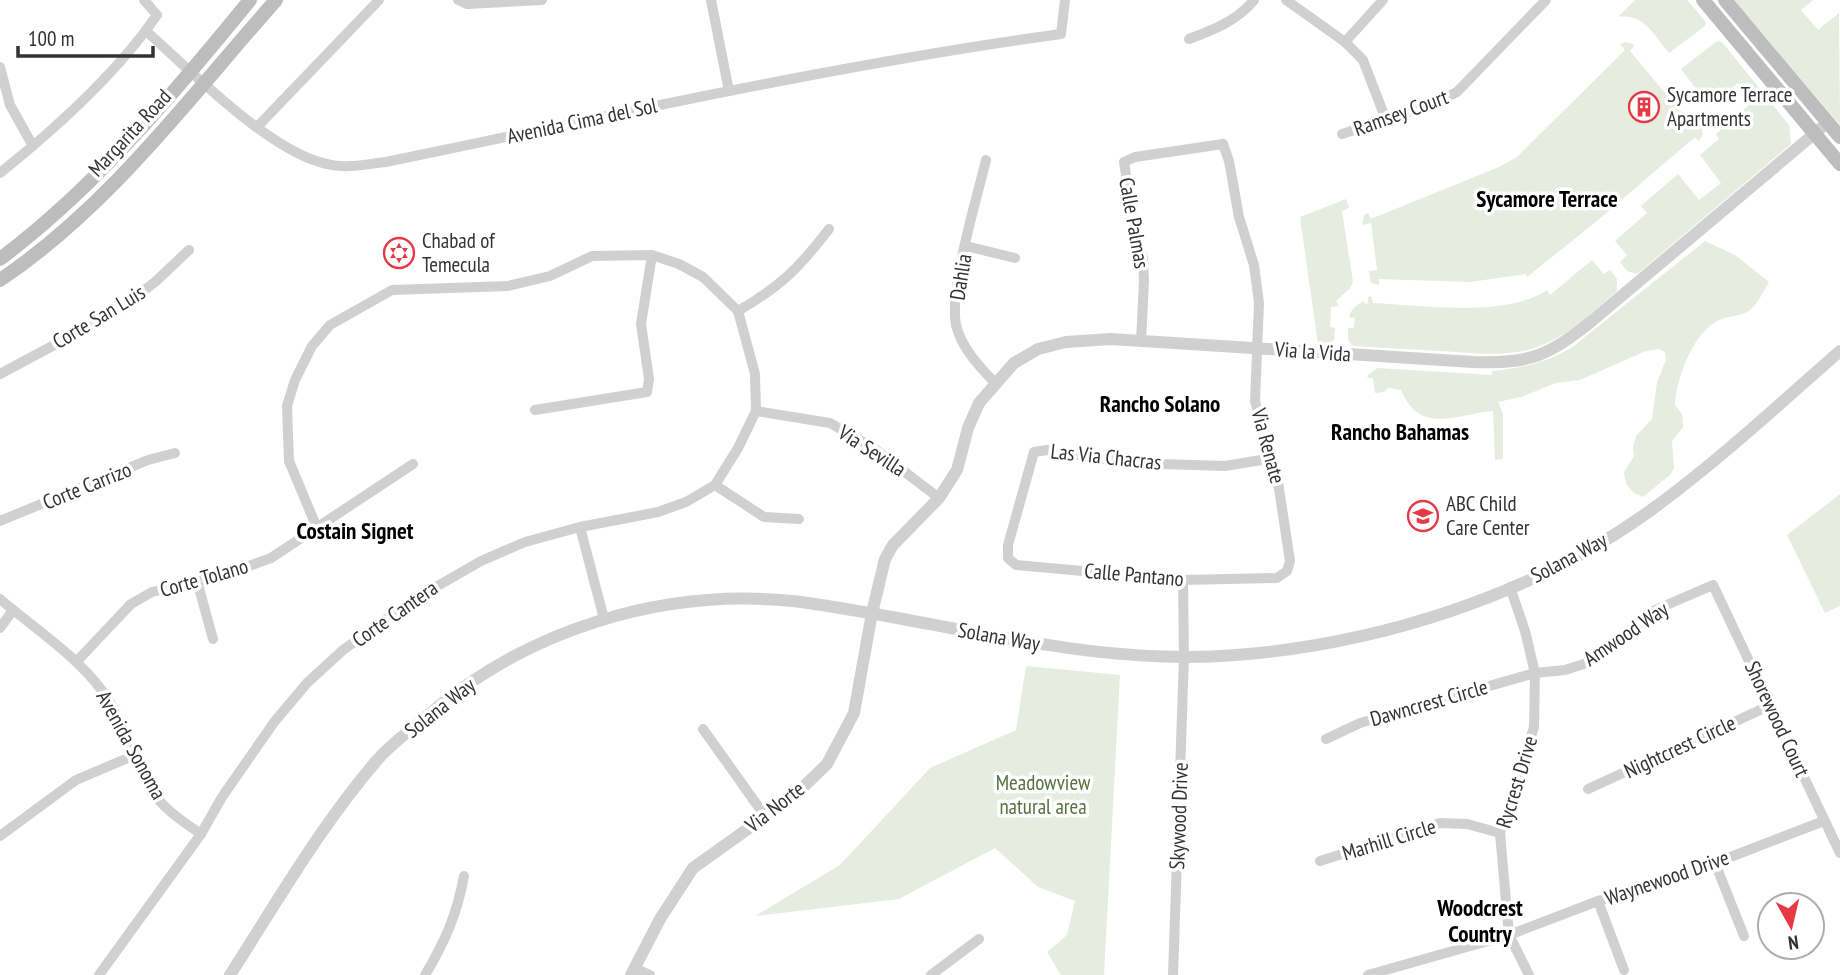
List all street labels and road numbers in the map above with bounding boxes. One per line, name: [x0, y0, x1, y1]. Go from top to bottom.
street label: Margarita Road: [82, 83, 177, 182]
street label: Ramsey Court: [1350, 83, 1452, 142]
street label: Avenida Cima del Sol: [504, 91, 659, 150]
street label: Calle Palmas: [1113, 175, 1156, 271]
street label: Dahlia: [944, 252, 977, 302]
street label: Corte San Luis: [47, 278, 150, 355]
street label: Via la Vida: [1273, 335, 1352, 368]
street label: Via Renate: [1245, 404, 1291, 487]
street label: Via Sevilla: [832, 418, 911, 482]
street label: Las Via Chacras: [1049, 437, 1163, 476]
street label: Corte Carrizo: [39, 456, 135, 516]
street label: Solana Way: [1526, 526, 1612, 589]
street label: Corte Tolano: [157, 552, 251, 603]
street label: Calle Pantano: [1083, 557, 1185, 592]
street label: Corte Cantera: [347, 574, 443, 653]
street label: Amwood Way: [1578, 595, 1673, 672]
street label: Solana Way: [956, 616, 1042, 657]
street label: Shorewood Court: [1739, 657, 1816, 781]
street label: Solana Way: [399, 671, 481, 744]
street label: Dawncrest Circle: [1367, 673, 1491, 732]
street label: Avenida Sonoma: [90, 686, 172, 804]
street label: Nightcrest Circle: [1620, 709, 1740, 784]
street label: Rycrest Drive: [1490, 733, 1543, 831]
street label: Skywood Drive: [1163, 762, 1194, 870]
street label: Via Norte: [739, 775, 810, 839]
street label: Marhill Circle: [1339, 812, 1439, 867]
street label: Waynewood Drive: [1601, 844, 1732, 911]

